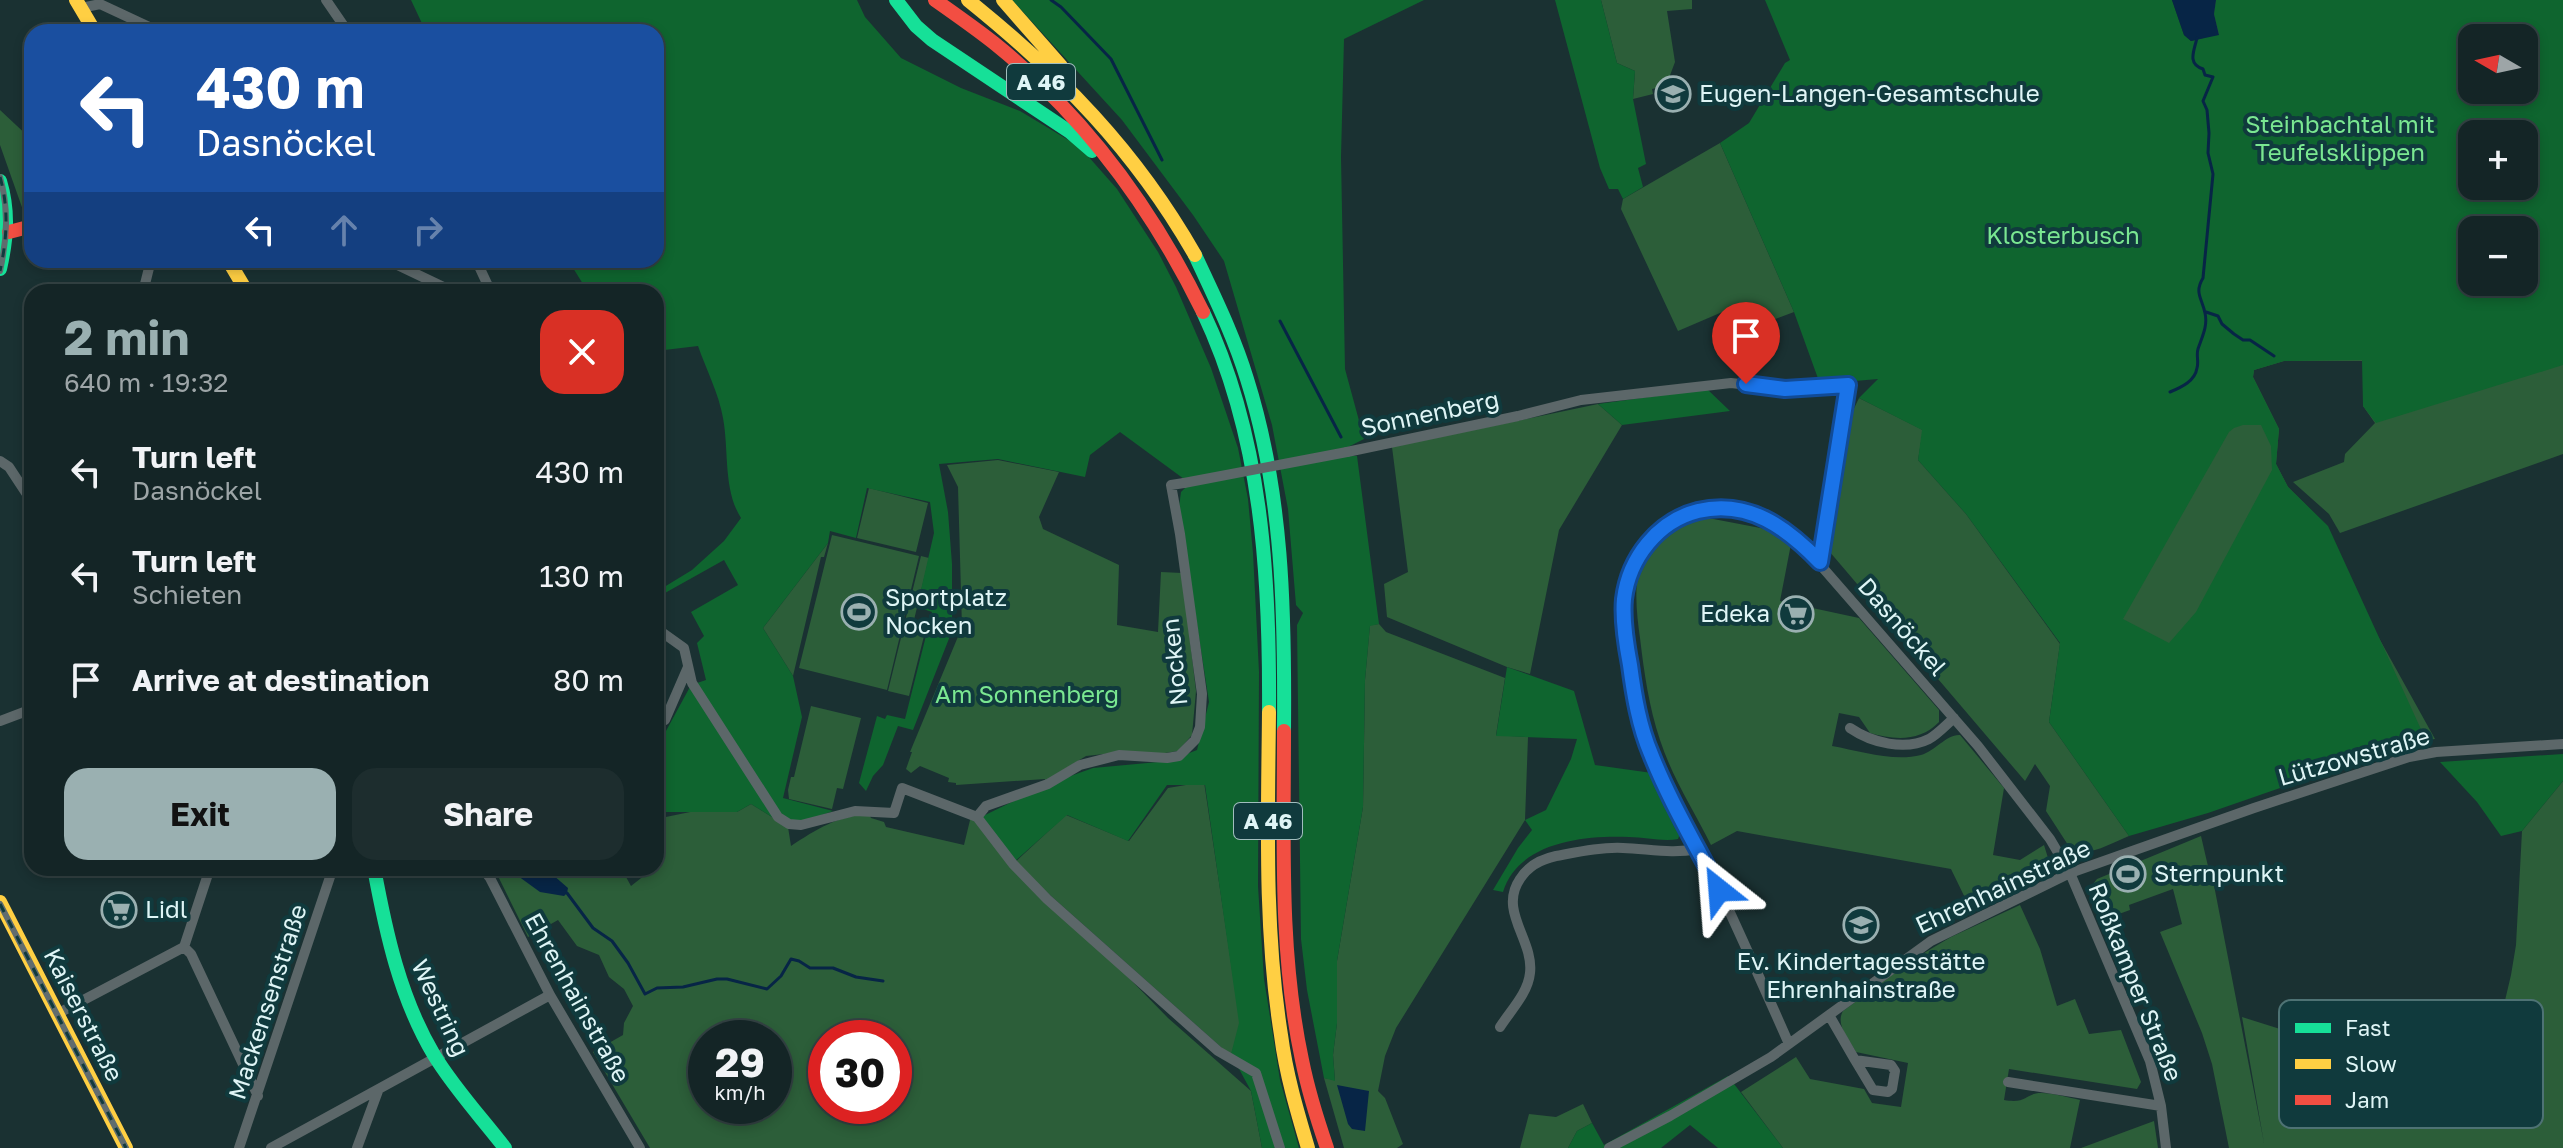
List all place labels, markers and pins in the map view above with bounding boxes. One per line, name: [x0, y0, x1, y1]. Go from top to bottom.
school or university icon: Eugen-Langen-Gesamtschule: [1654, 75, 1692, 113]
place label: Eugen-Langen-Gesamtschule: [1699, 78, 2040, 107]
pin: [1712, 302, 1780, 384]
place label: Sportplatz Nocken: [885, 582, 1007, 639]
sports icon: Sportplatz Nocken: [840, 593, 878, 631]
supermarket icon: Edeka: [1777, 595, 1815, 633]
place label: Edeka: [1700, 598, 1770, 627]
sports icon: Sternpunkt: [2109, 855, 2147, 893]
place label: Sternpunkt: [2154, 858, 2284, 887]
supermarket icon: Lidl: [100, 891, 138, 929]
place label: Lidl: [145, 894, 188, 923]
school or university icon: Ev. Kindertagesstätte Ehrenhainstraße: [1842, 906, 1880, 944]
place label: Ev. Kindertagesstätte Ehrenhainstraße: [1737, 946, 1985, 1003]

